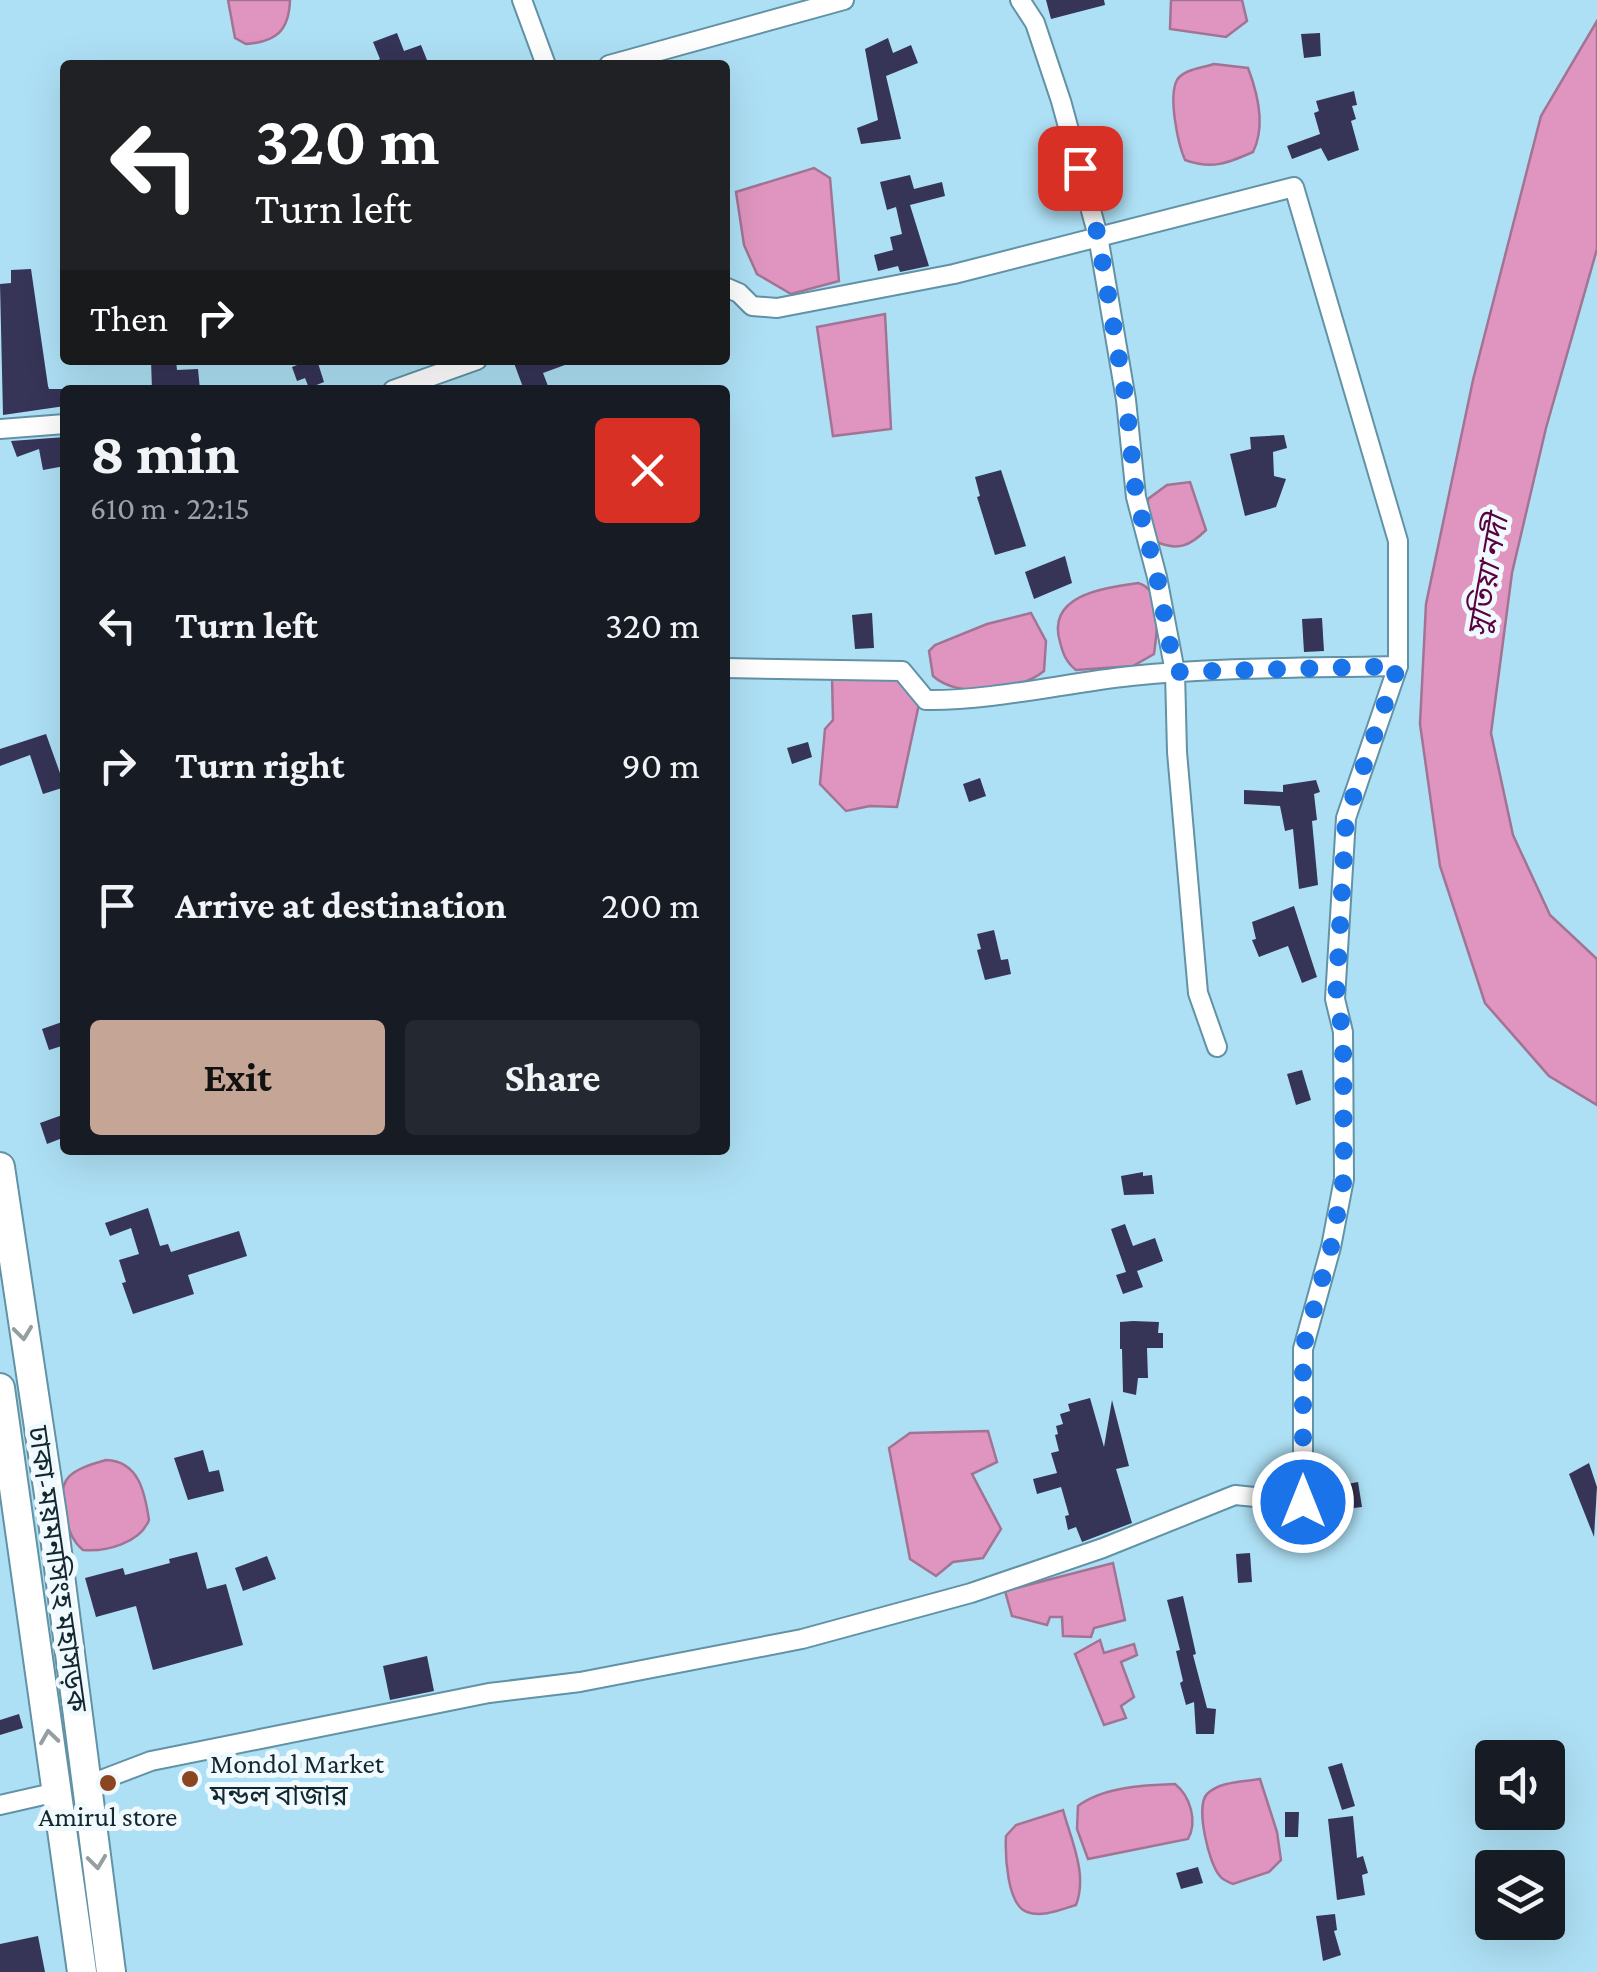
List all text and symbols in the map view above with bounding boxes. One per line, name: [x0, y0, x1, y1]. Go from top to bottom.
icon: left: [90, 100, 220, 230]
text: 320 m: [255, 101, 439, 179]
pin: [1038, 126, 1123, 211]
icon: arrive: [1053, 141, 1108, 196]
text: Turn left: [255, 183, 412, 233]
icon: right: [188, 290, 243, 345]
text: Then: [90, 297, 168, 339]
button: close: [595, 418, 700, 523]
text: 8 min: [90, 419, 239, 486]
text: 610 m · 22:15: [90, 490, 250, 526]
water label: সুতিয়া নদী: [1459, 508, 1516, 640]
icon: left: [90, 598, 145, 653]
text: Turn left: [175, 604, 318, 646]
text: 320 m: [605, 604, 700, 646]
icon: right: [90, 738, 145, 793]
text: Turn right: [175, 744, 344, 786]
text: 90 m: [622, 744, 700, 786]
icon: arrive: [90, 878, 145, 933]
text: Arrive at destination: [175, 884, 507, 926]
text: 200 m: [601, 884, 700, 926]
button: Exit: [90, 1020, 385, 1135]
button: Share: [405, 1020, 700, 1135]
one-way arrow: [12, 1325, 33, 1341]
street label: ঢাকা-ময়মনসিংহ মহাসড়ক: [22, 1423, 94, 1714]
position arrow: [1251, 1450, 1355, 1554]
one-way arrow: [40, 1728, 61, 1745]
map controls: [1475, 1740, 1565, 1940]
button: sound: [1475, 1740, 1565, 1830]
place label: Mondol Market মন্ডল বাজার: [209, 1748, 385, 1811]
marker: Mondol Market মন্ডল বাজার: [179, 1768, 201, 1790]
marker: Amirul store: [97, 1772, 119, 1794]
place label: Amirul store: [39, 1801, 177, 1832]
button: layers: [1475, 1850, 1565, 1940]
one-way arrow: [86, 1854, 107, 1871]

